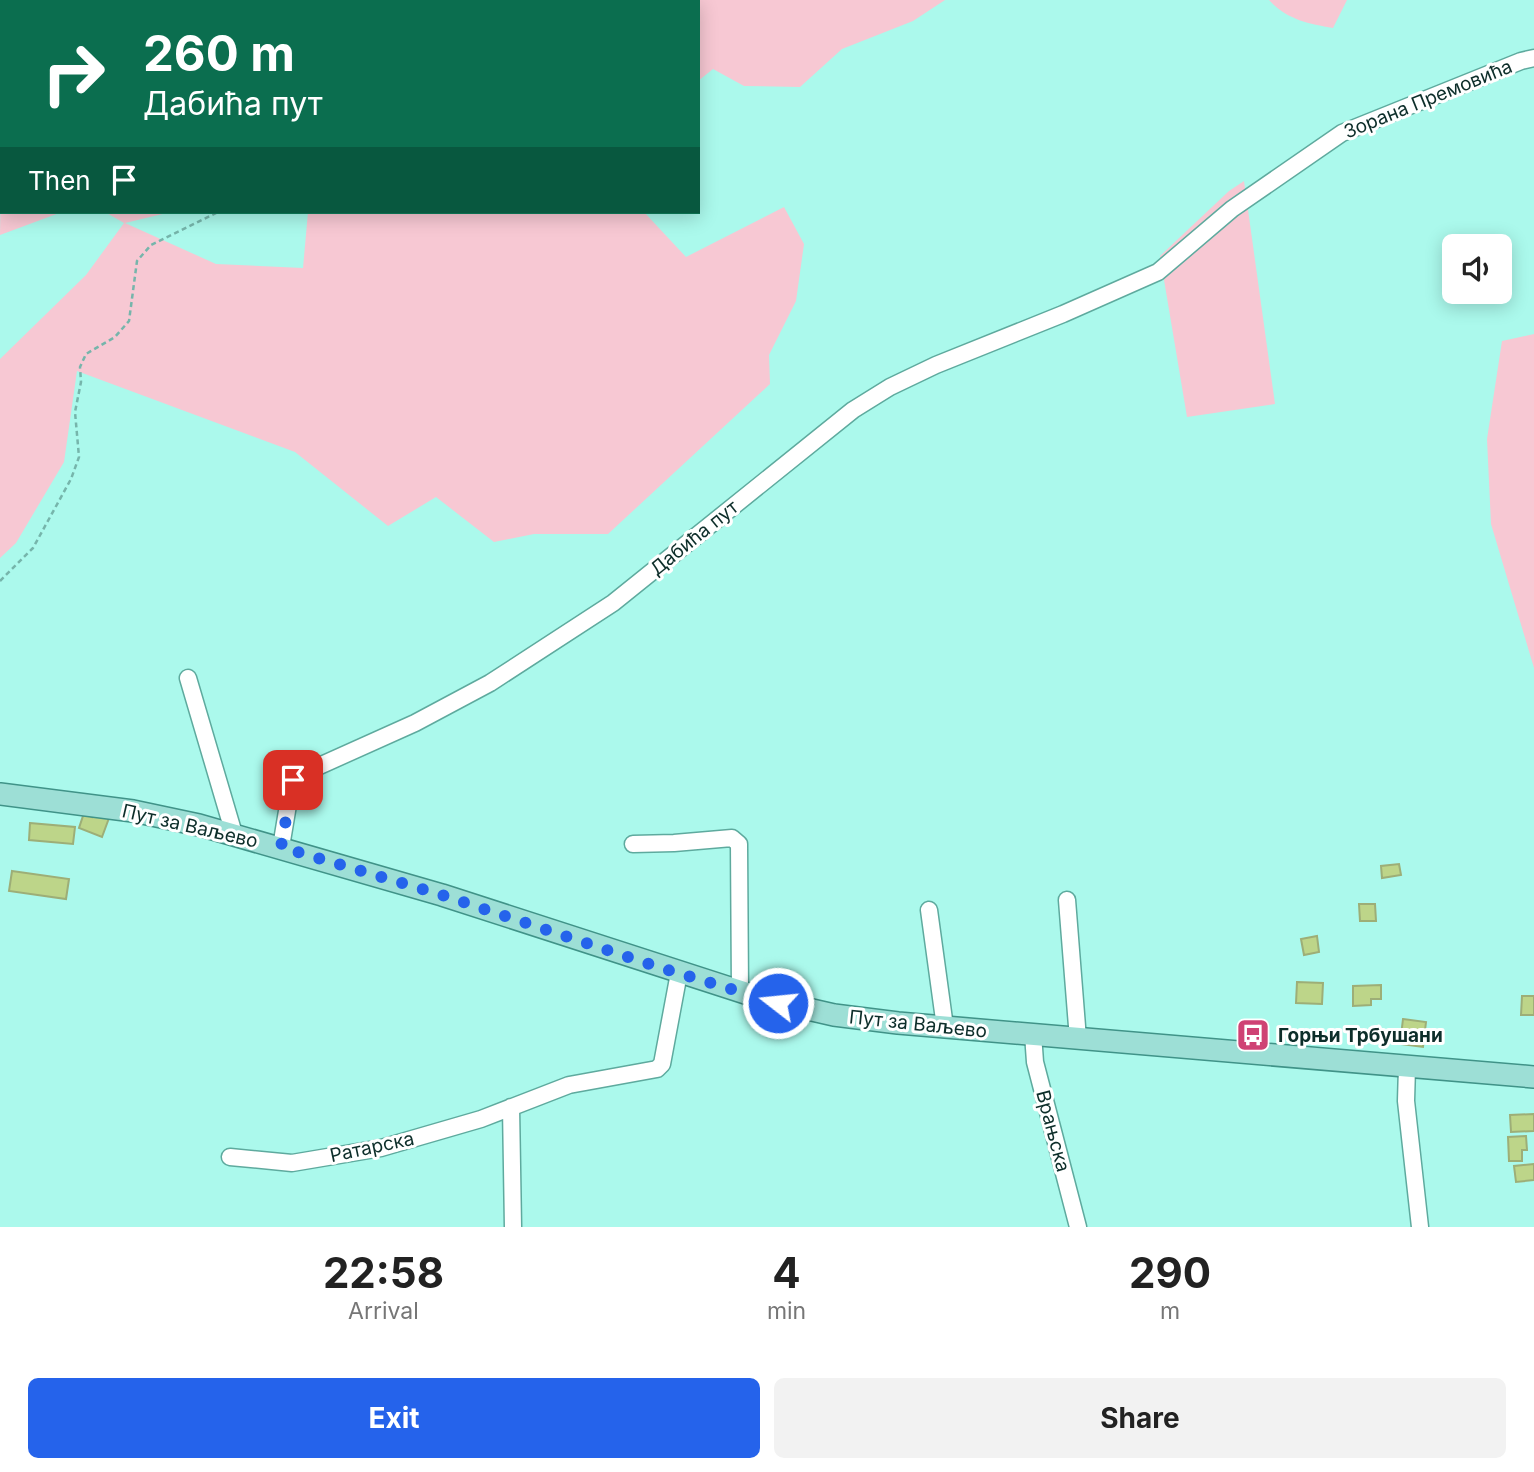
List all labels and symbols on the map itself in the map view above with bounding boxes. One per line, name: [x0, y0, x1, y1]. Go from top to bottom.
street label: Зорана Премовића: [1340, 55, 1516, 143]
street label: Дабића пут: [645, 495, 743, 581]
pin: [263, 750, 323, 810]
street label: Пут за Ваљево: [120, 799, 260, 853]
position arrow: [741, 966, 815, 1040]
street label: Пут за Ваљево: [848, 1005, 988, 1043]
bus stop icon: Горњи Трбушани: [1234, 1016, 1272, 1054]
place label: Горњи Трбушани: [1278, 1024, 1443, 1047]
street label: Врањска: [1031, 1088, 1075, 1174]
street label: Ратарска: [328, 1127, 416, 1167]

